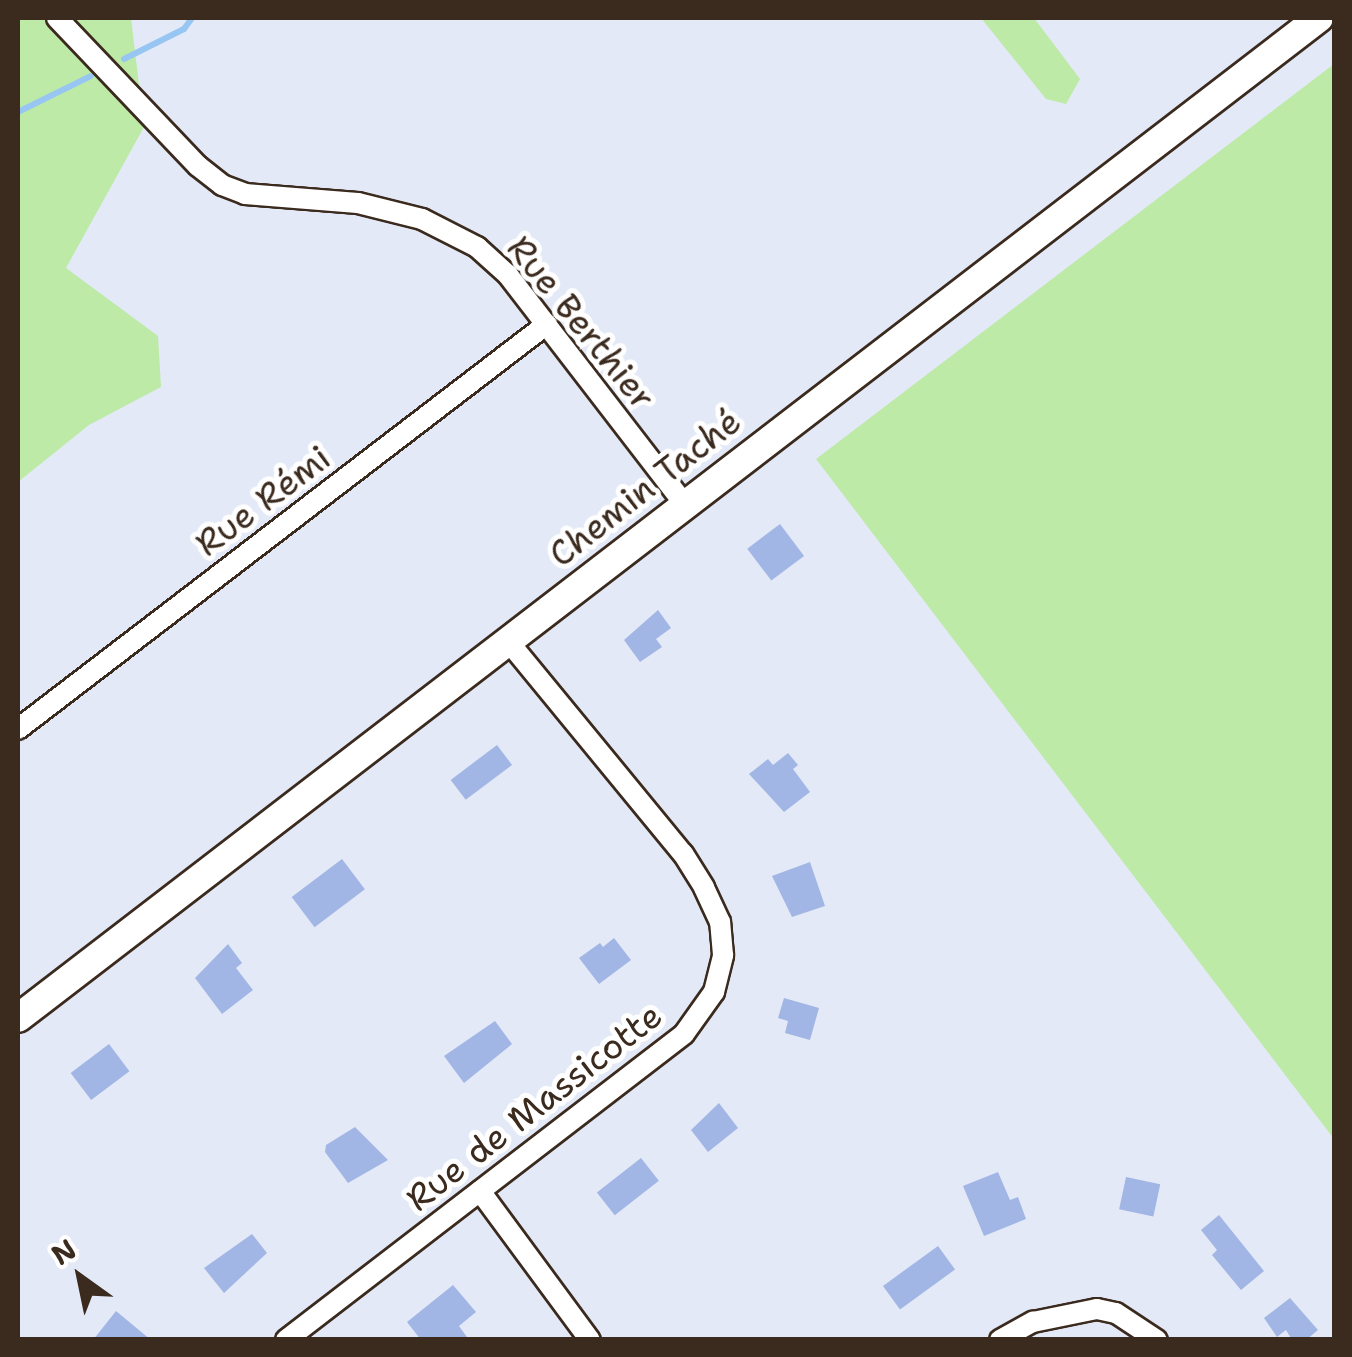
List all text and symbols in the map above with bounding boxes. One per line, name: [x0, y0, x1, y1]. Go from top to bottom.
street label: Rue Berthier: [498, 228, 664, 418]
street label: Chemin Taché: [541, 400, 749, 576]
street label: Rue Rémi: [187, 437, 339, 565]
street label: Rue de Massicotte: [398, 994, 670, 1220]
north arrow: [30, 1227, 130, 1327]
text: N: [44, 1230, 83, 1274]

